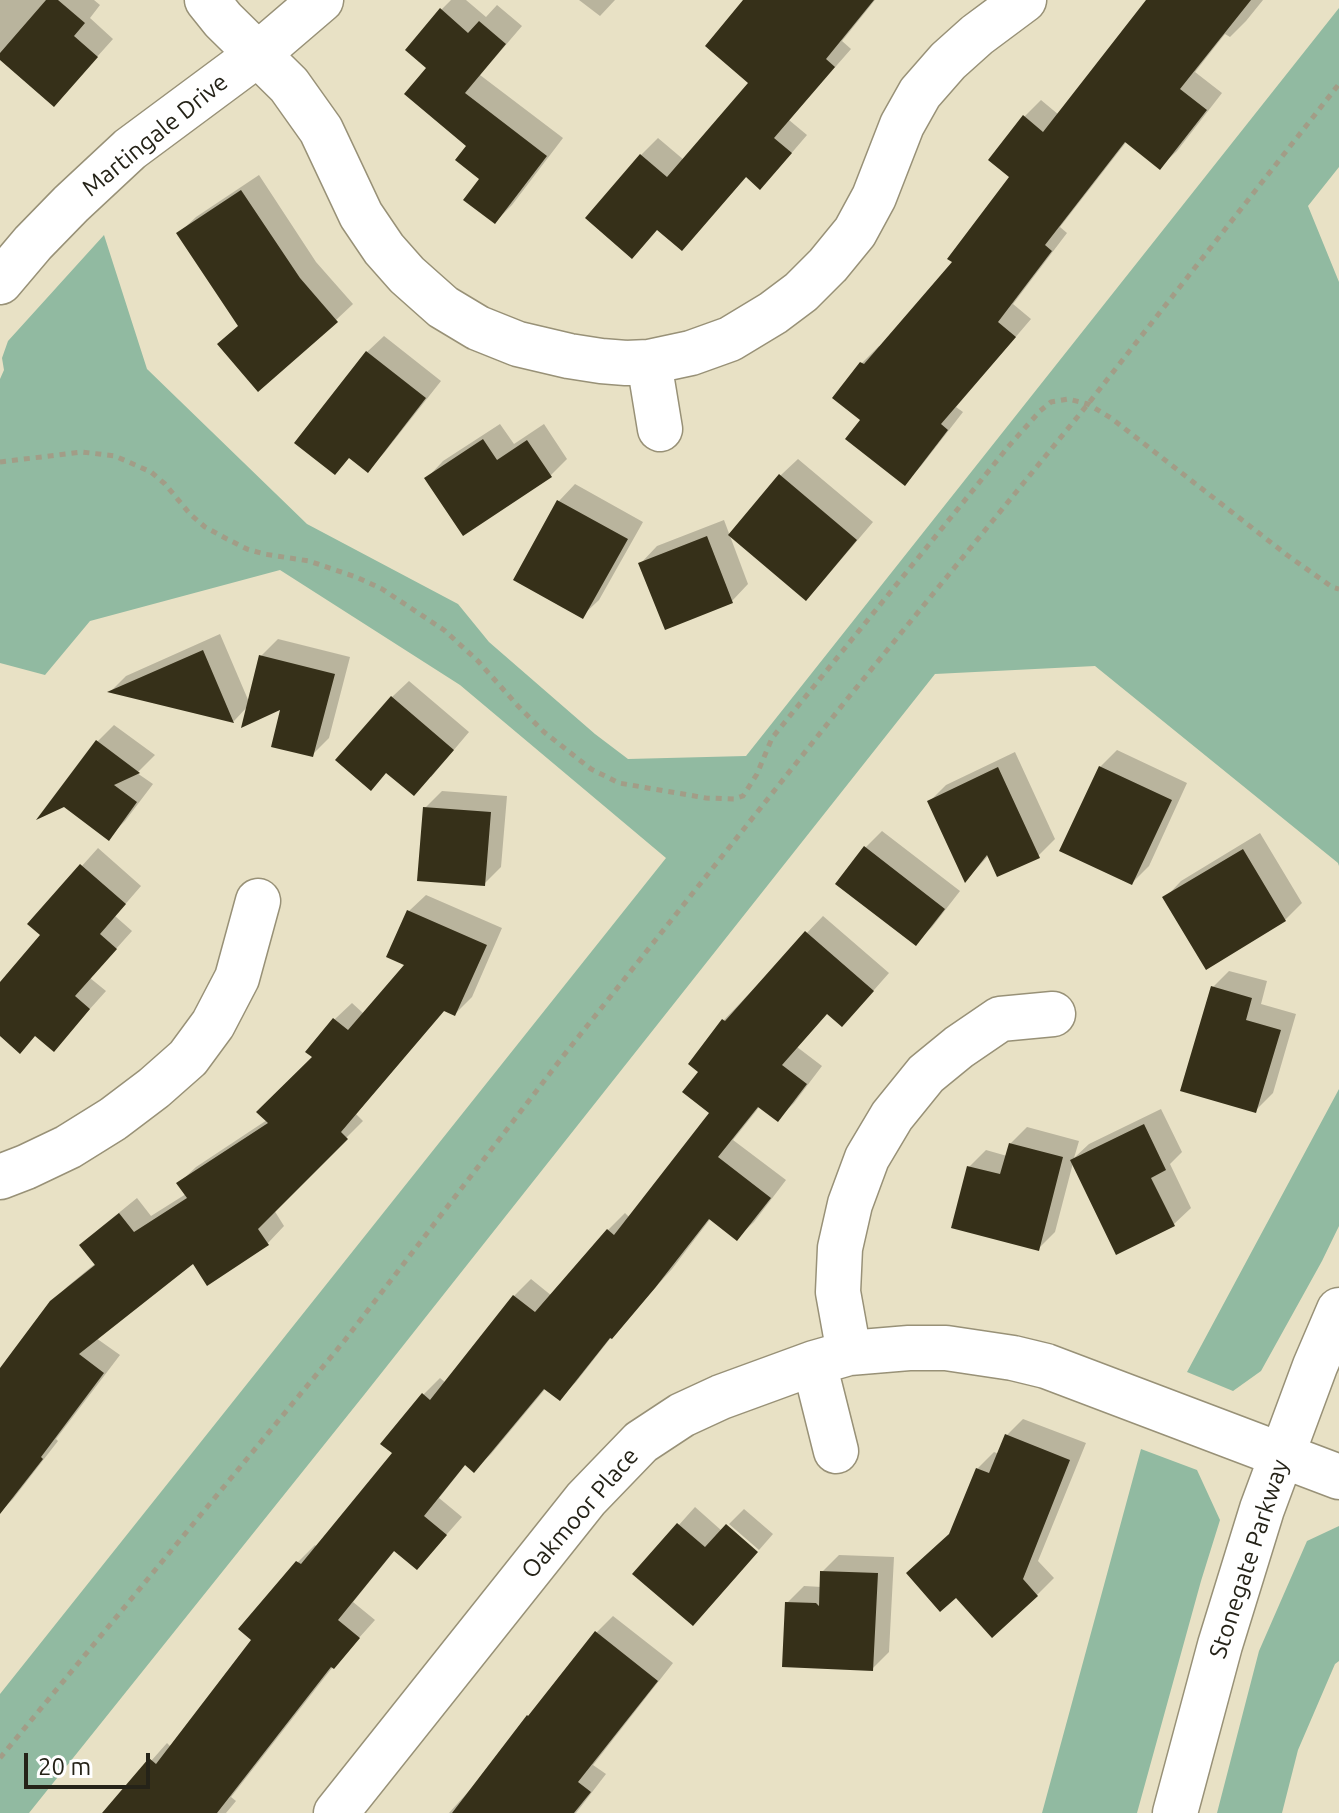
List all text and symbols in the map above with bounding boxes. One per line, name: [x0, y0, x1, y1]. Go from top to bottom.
street label: Martingale Drive: [76, 67, 234, 203]
street label: Oakmoor Place: [515, 1442, 645, 1584]
street label: Stonegate Parkway: [1203, 1456, 1295, 1662]
scale bar: [28, 1737, 154, 1787]
text: 20 m: [38, 1753, 91, 1780]

